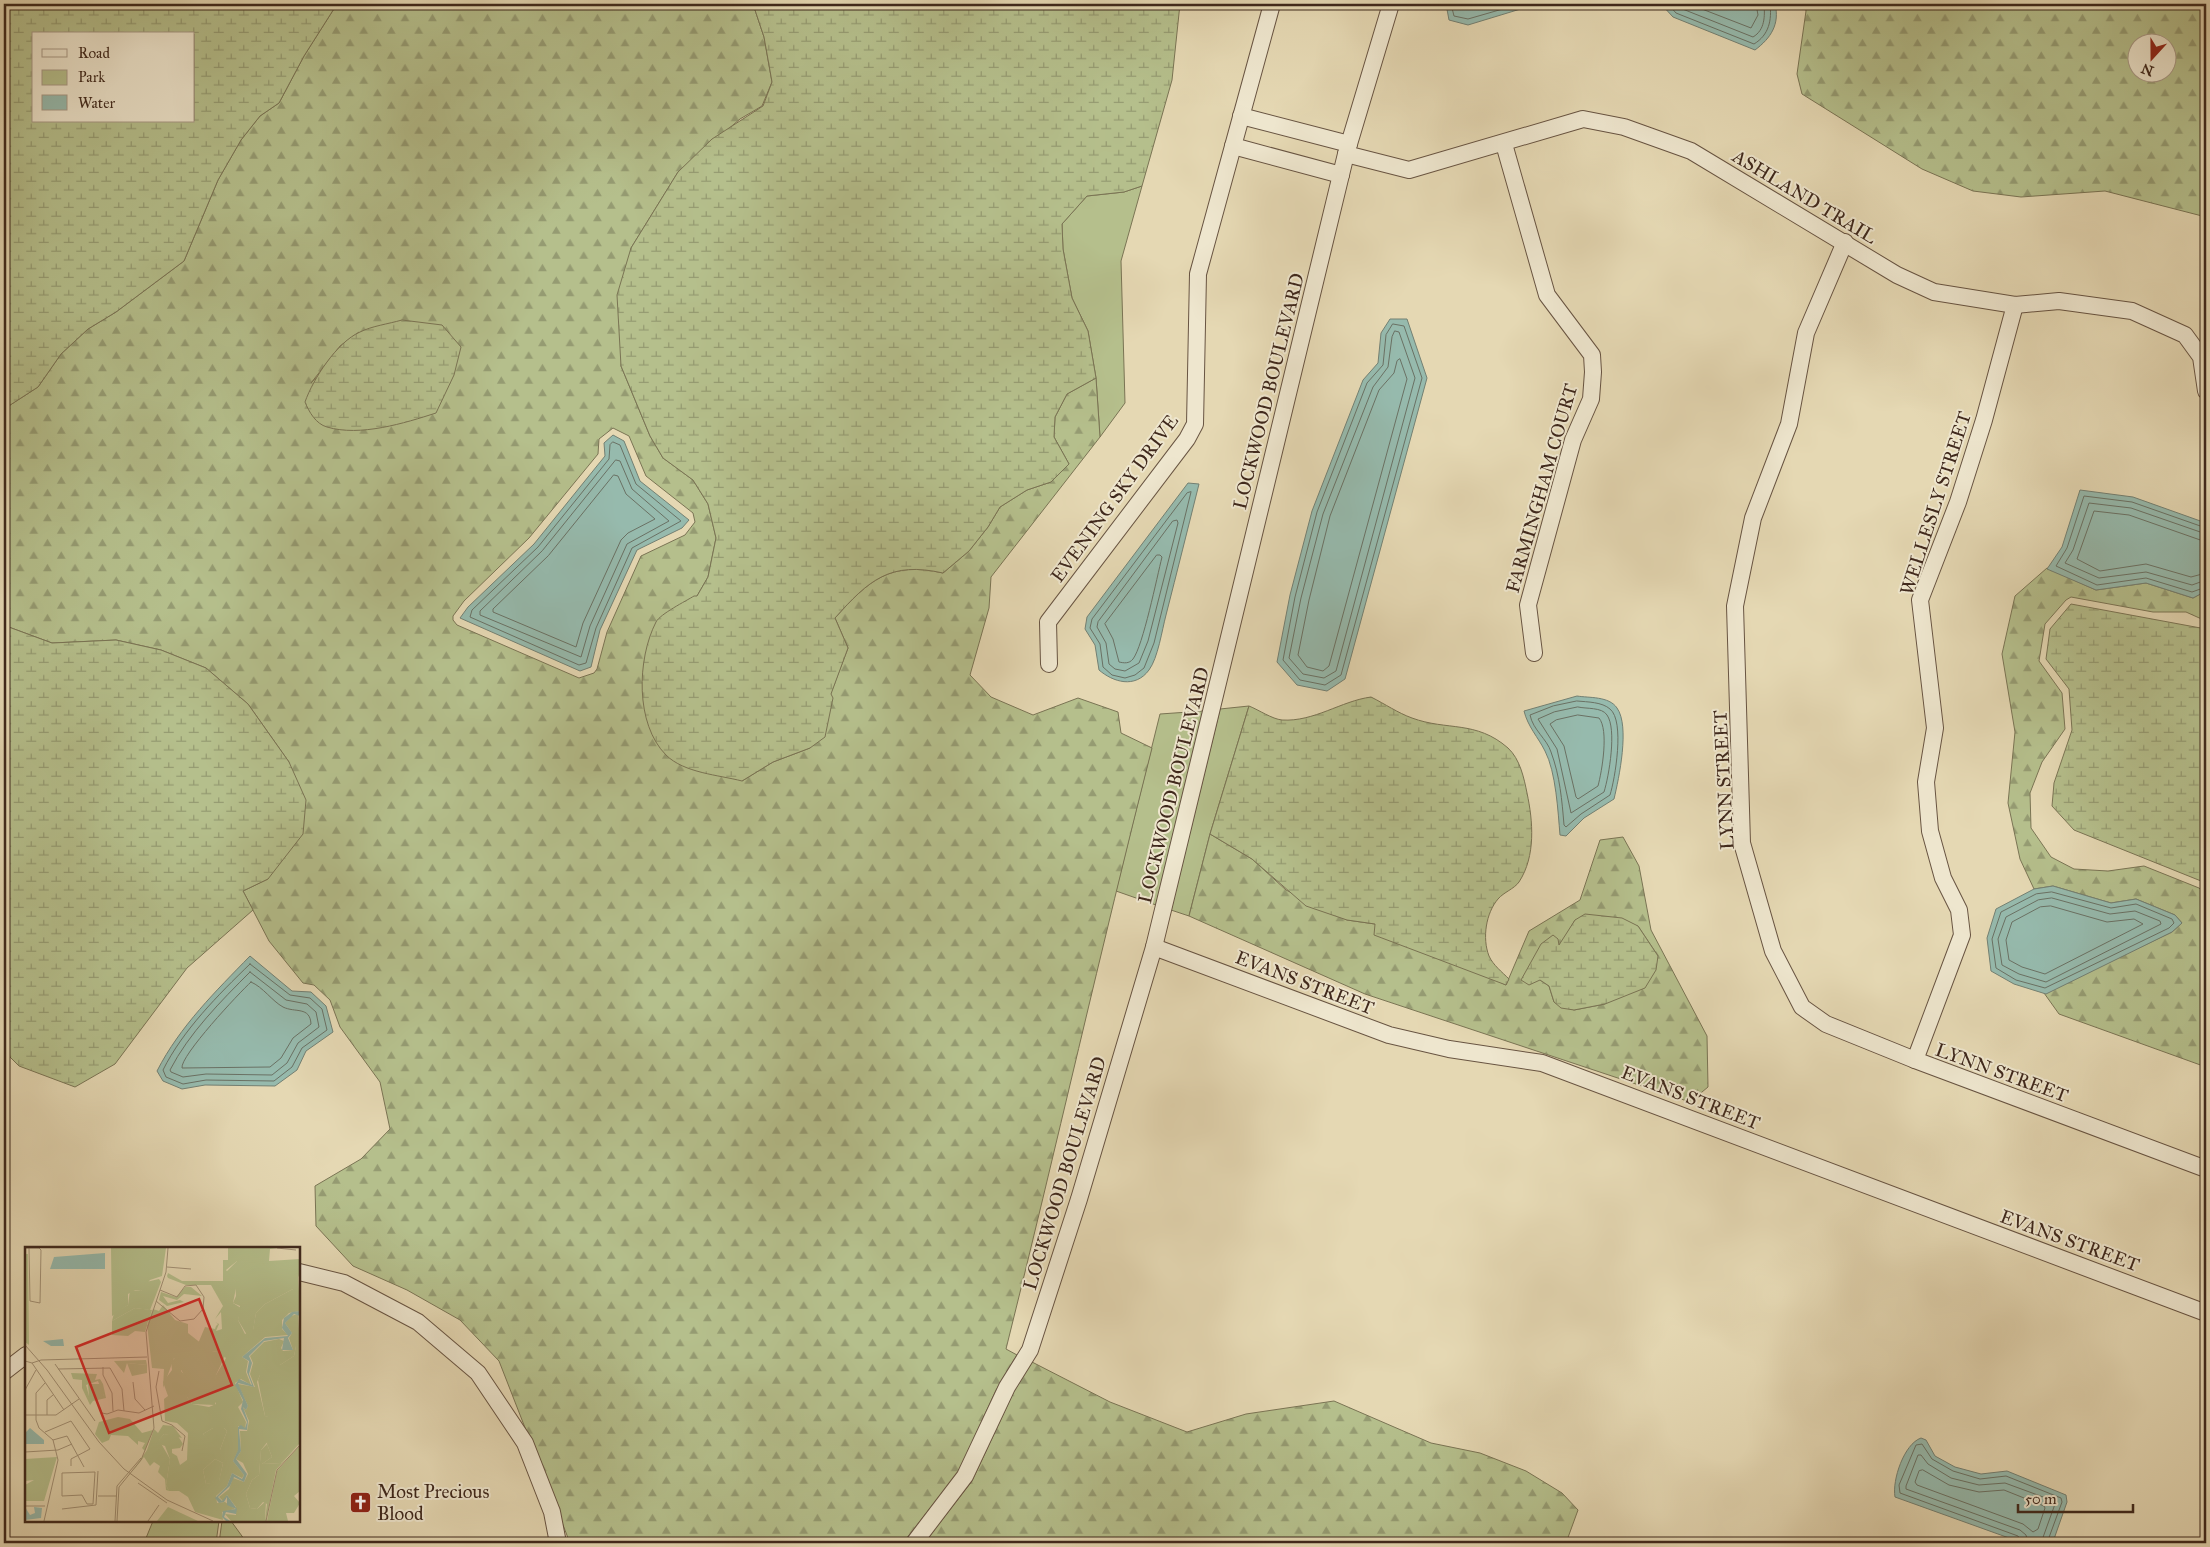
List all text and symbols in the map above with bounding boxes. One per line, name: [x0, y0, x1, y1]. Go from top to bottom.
legend: [32, 32, 195, 122]
north arrow: [2128, 32, 2178, 82]
text: Road: [78, 44, 110, 62]
text: N: [2139, 60, 2156, 80]
text: Park: [78, 68, 105, 86]
text: Water: [78, 94, 115, 112]
street label: ASHLAND TRAIL: [1728, 144, 1881, 249]
street label: LOCKWOOD BOULEVARD: [1228, 271, 1309, 512]
street label: FARMINGHAM COURT: [1501, 381, 1582, 595]
street label: WELLESLY STREET: [1895, 409, 1976, 598]
street label: EVENING SKY DRIVE: [1046, 410, 1183, 587]
street label: LOCKWOOD BOULEVARD: [1133, 665, 1214, 906]
street label: LYNN STREET: [1708, 710, 1739, 850]
street label: EVANS STREET: [1232, 945, 1377, 1020]
street label: LYNN STREET: [1932, 1038, 2071, 1107]
street label: LOCKWOOD BOULEVARD: [1018, 1054, 1111, 1293]
street label: EVANS STREET: [1618, 1060, 1763, 1135]
street label: EVANS STREET: [1997, 1205, 2143, 1276]
inset map: [25, 1247, 300, 1522]
place label: Most Precious Blood: [377, 1480, 489, 1525]
scale bar: [2018, 1482, 2132, 1514]
church icon: Most Precious Blood: [349, 1490, 373, 1514]
text: 50 m: [2025, 1490, 2057, 1508]

